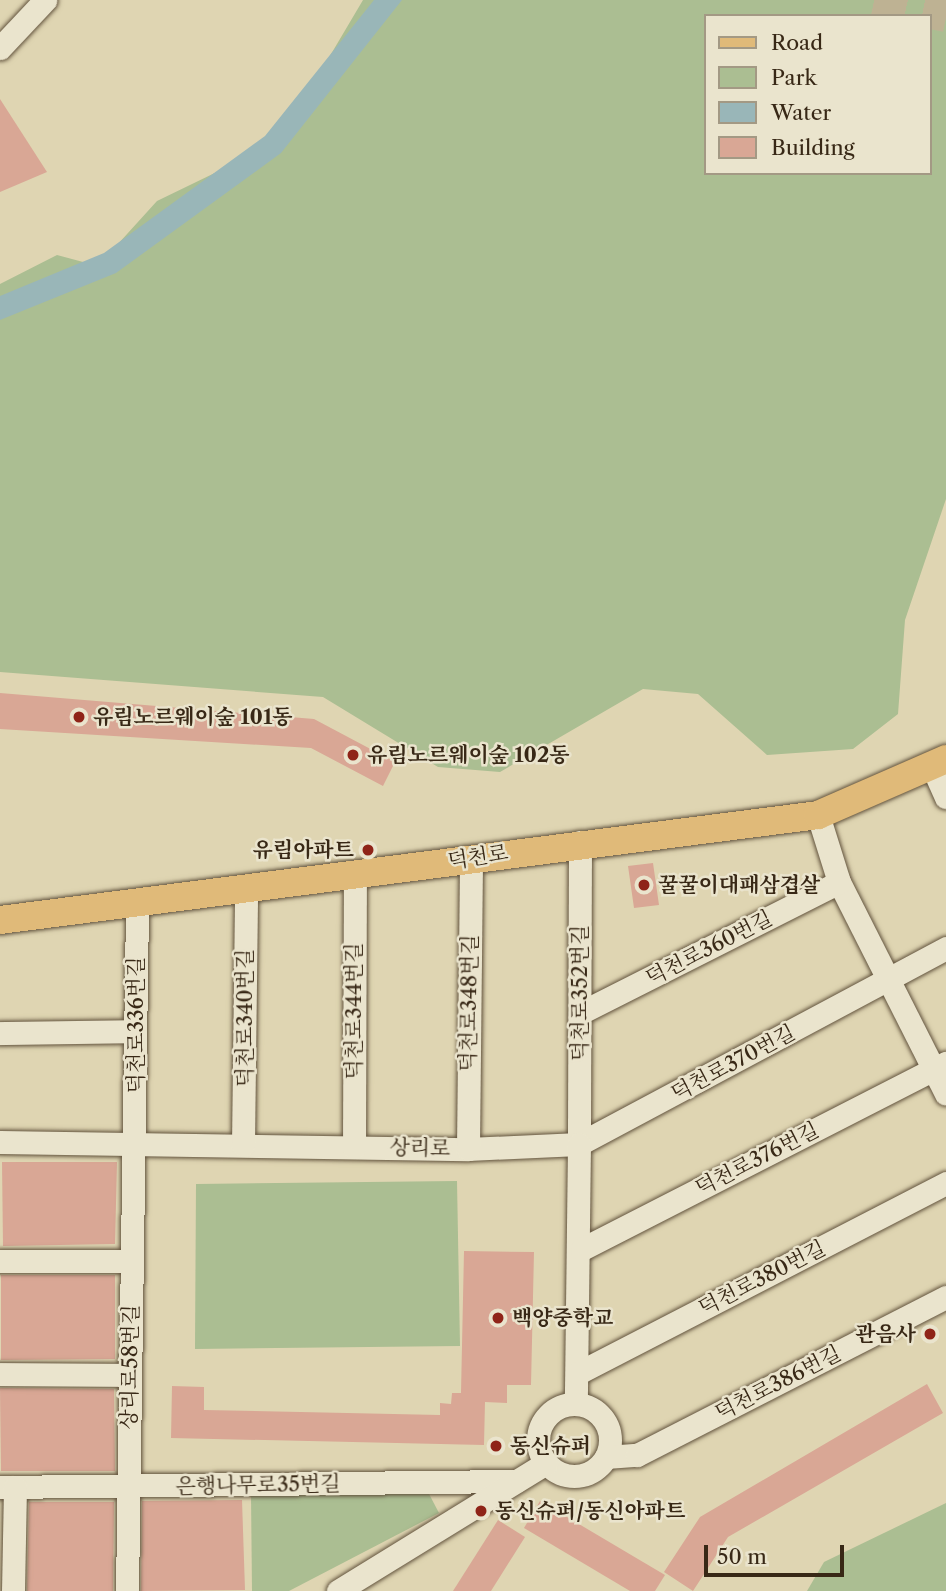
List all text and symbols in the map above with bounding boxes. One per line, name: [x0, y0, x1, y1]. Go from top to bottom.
legend: [704, 14, 932, 175]
text: Road: [771, 30, 823, 55]
text: Park: [771, 65, 817, 90]
text: Water: [771, 100, 831, 125]
text: Building: [771, 135, 855, 160]
place label: 유림노르웨이숲 101동: [93, 704, 293, 730]
marker: 유림노르웨이숲 101동: [71, 709, 87, 725]
place label: 유림노르웨이숲 102동: [367, 742, 570, 768]
marker: 유림노르웨이숲 102동: [345, 747, 361, 763]
place label: 유림아파트: [253, 837, 354, 863]
street label: 덕천로: [446, 840, 510, 874]
marker: 유림아파트: [360, 842, 376, 858]
place label: 꿀꿀이대패삼겹살: [658, 872, 820, 898]
marker: 꿀꿀이대패삼겹살: [636, 877, 652, 893]
street label: 덕천로360번길: [642, 905, 776, 991]
street label: 덕천로352번길: [567, 925, 593, 1061]
street label: 덕천로348번길: [455, 934, 483, 1072]
street label: 덕천로344번길: [341, 942, 367, 1080]
street label: 덕천로340번길: [232, 949, 258, 1087]
street label: 덕천로336번길: [123, 957, 149, 1093]
street label: 덕천로370번길: [667, 1020, 799, 1106]
street label: 덕천로376번길: [691, 1117, 823, 1201]
street label: 상리로: [389, 1135, 451, 1161]
street label: 덕천로380번길: [694, 1235, 830, 1321]
street label: 상리로58번길: [116, 1304, 144, 1430]
place label: 백양중학교: [512, 1305, 613, 1331]
marker: 백양중학교: [490, 1310, 506, 1326]
place label: 관음사: [855, 1321, 916, 1347]
marker: 관음사: [922, 1326, 938, 1342]
street label: 덕천로386번길: [711, 1341, 845, 1425]
place label: 동신슈퍼: [510, 1433, 591, 1459]
marker: 동신슈퍼: [488, 1438, 504, 1454]
street label: 은행나무로35번길: [175, 1471, 341, 1499]
place label: 동신슈퍼/동신아파트: [495, 1498, 685, 1524]
marker: 동신슈퍼/동신아파트: [473, 1503, 489, 1519]
scale bar: [708, 1532, 848, 1576]
text: 50 m: [717, 1544, 767, 1569]

